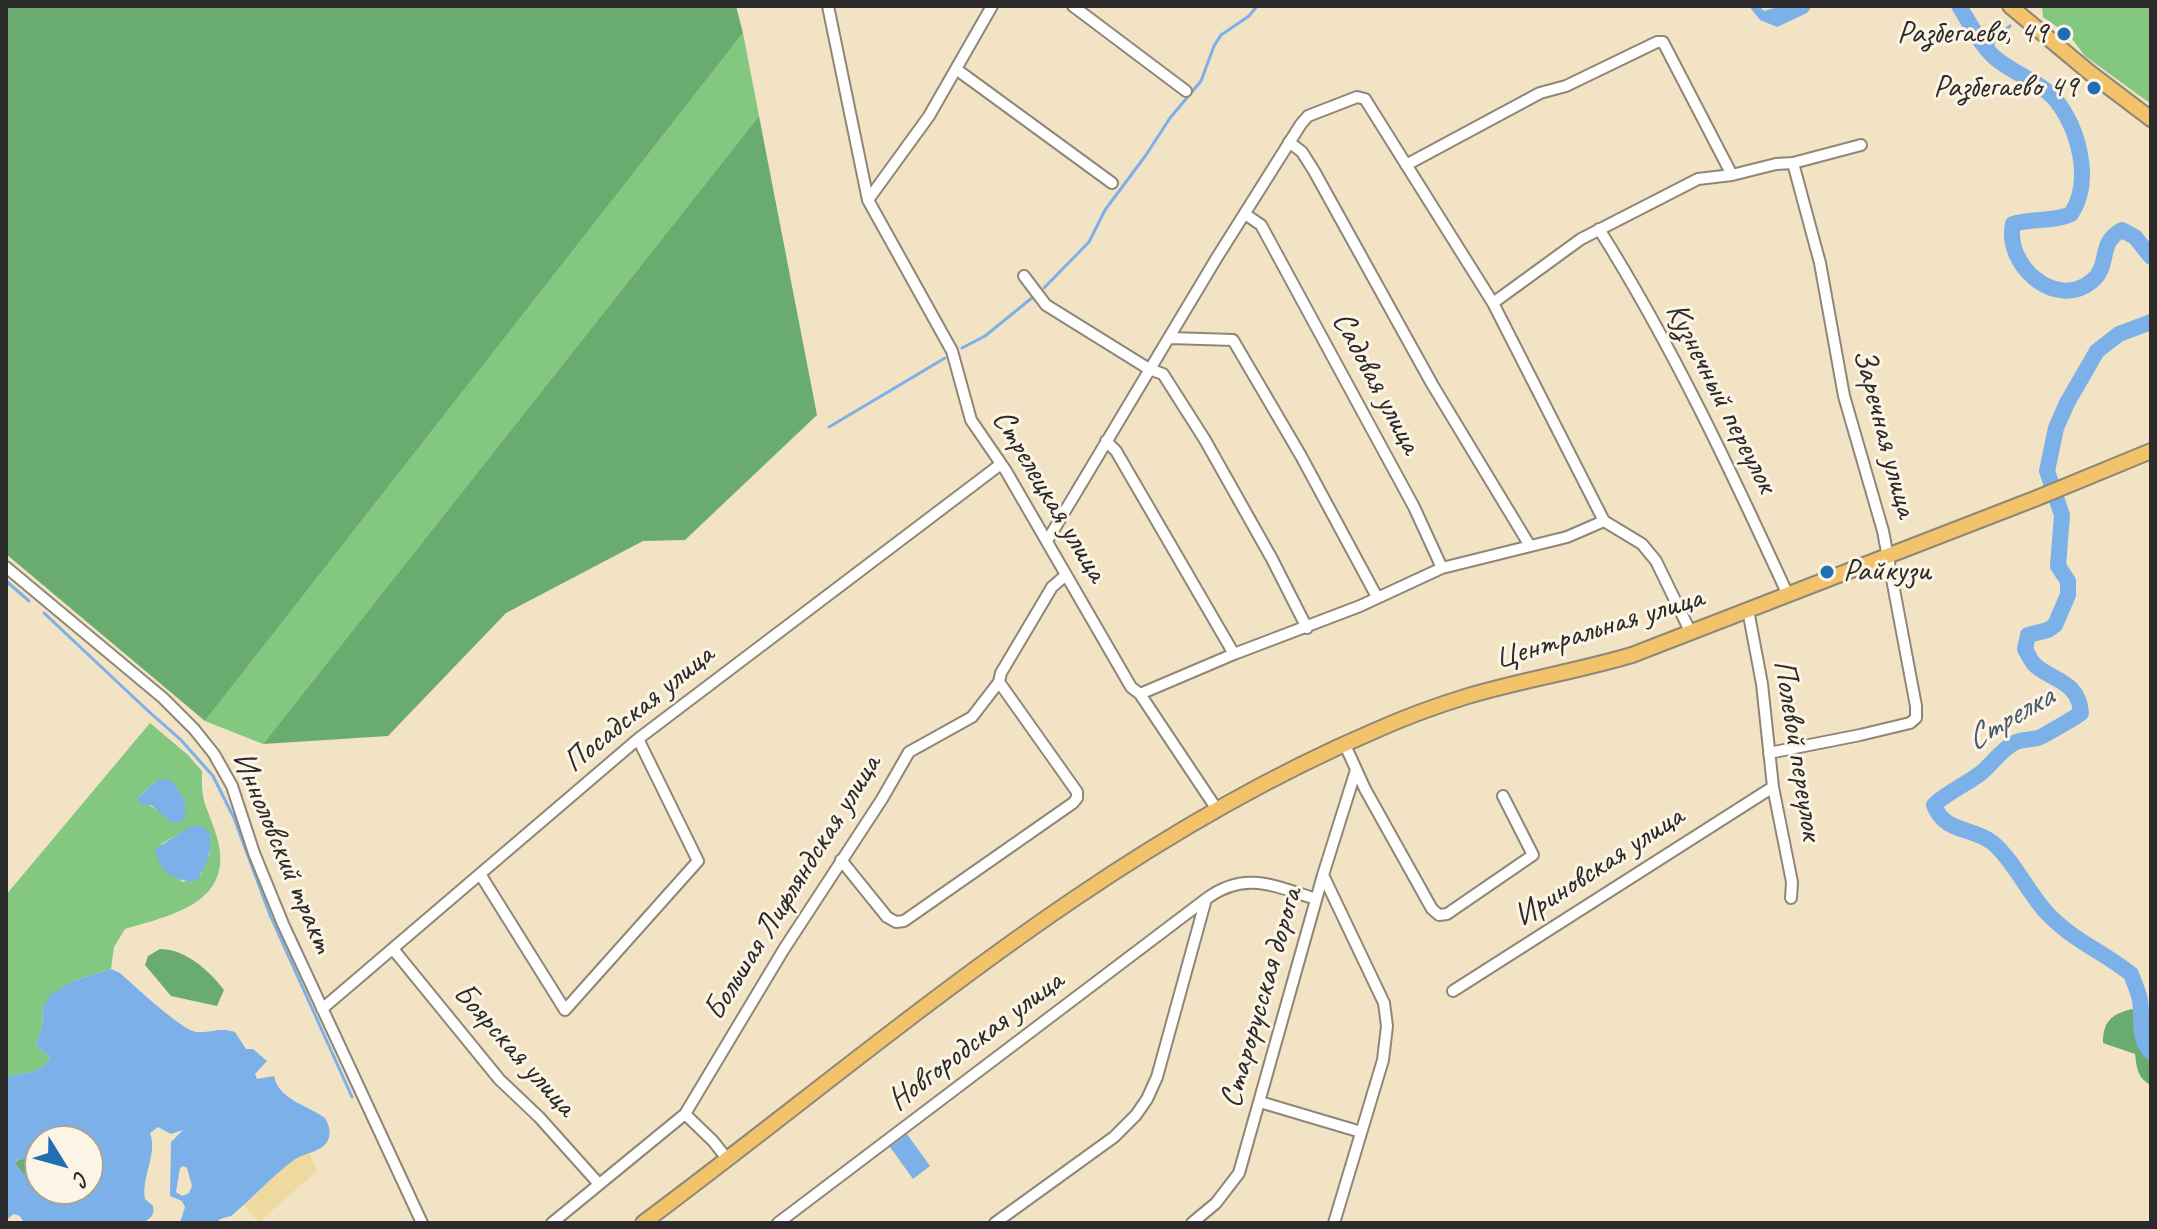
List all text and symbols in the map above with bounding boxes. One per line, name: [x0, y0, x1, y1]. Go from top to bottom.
place label: Разбегаево, 49: [1897, 15, 2048, 53]
marker: Разбегаево, 49: [2055, 25, 2073, 43]
place label: Разбегаево 49: [1933, 69, 2078, 107]
marker: Разбегаево 49: [2085, 79, 2103, 97]
street label: Кузнечный переулок: [1657, 297, 1785, 499]
street label: Садовая улица: [1323, 305, 1429, 461]
street label: Заречная улица: [1843, 345, 1925, 521]
street label: Стрелецкая улица: [983, 403, 1115, 589]
place label: Райкузи: [1843, 553, 1931, 591]
marker: Райкузи: [1818, 563, 1836, 581]
street label: Центральная улица: [1490, 579, 1708, 679]
street label: Посадская улица: [556, 637, 722, 781]
street label: Полевой переулок: [1764, 657, 1830, 843]
water label: Стрелка: [1959, 678, 2061, 760]
street label: Инноловский тракт: [223, 746, 341, 958]
street label: Большая Лифляндская улица: [696, 748, 890, 1028]
street label: Ириновская улица: [1507, 798, 1691, 936]
street label: Старорусская дорога: [1212, 884, 1312, 1112]
street label: Новгородская улица: [881, 962, 1071, 1120]
street label: Боярская улица: [444, 975, 584, 1125]
north arrow: [24, 1125, 104, 1205]
text: С: [67, 1165, 96, 1191]

